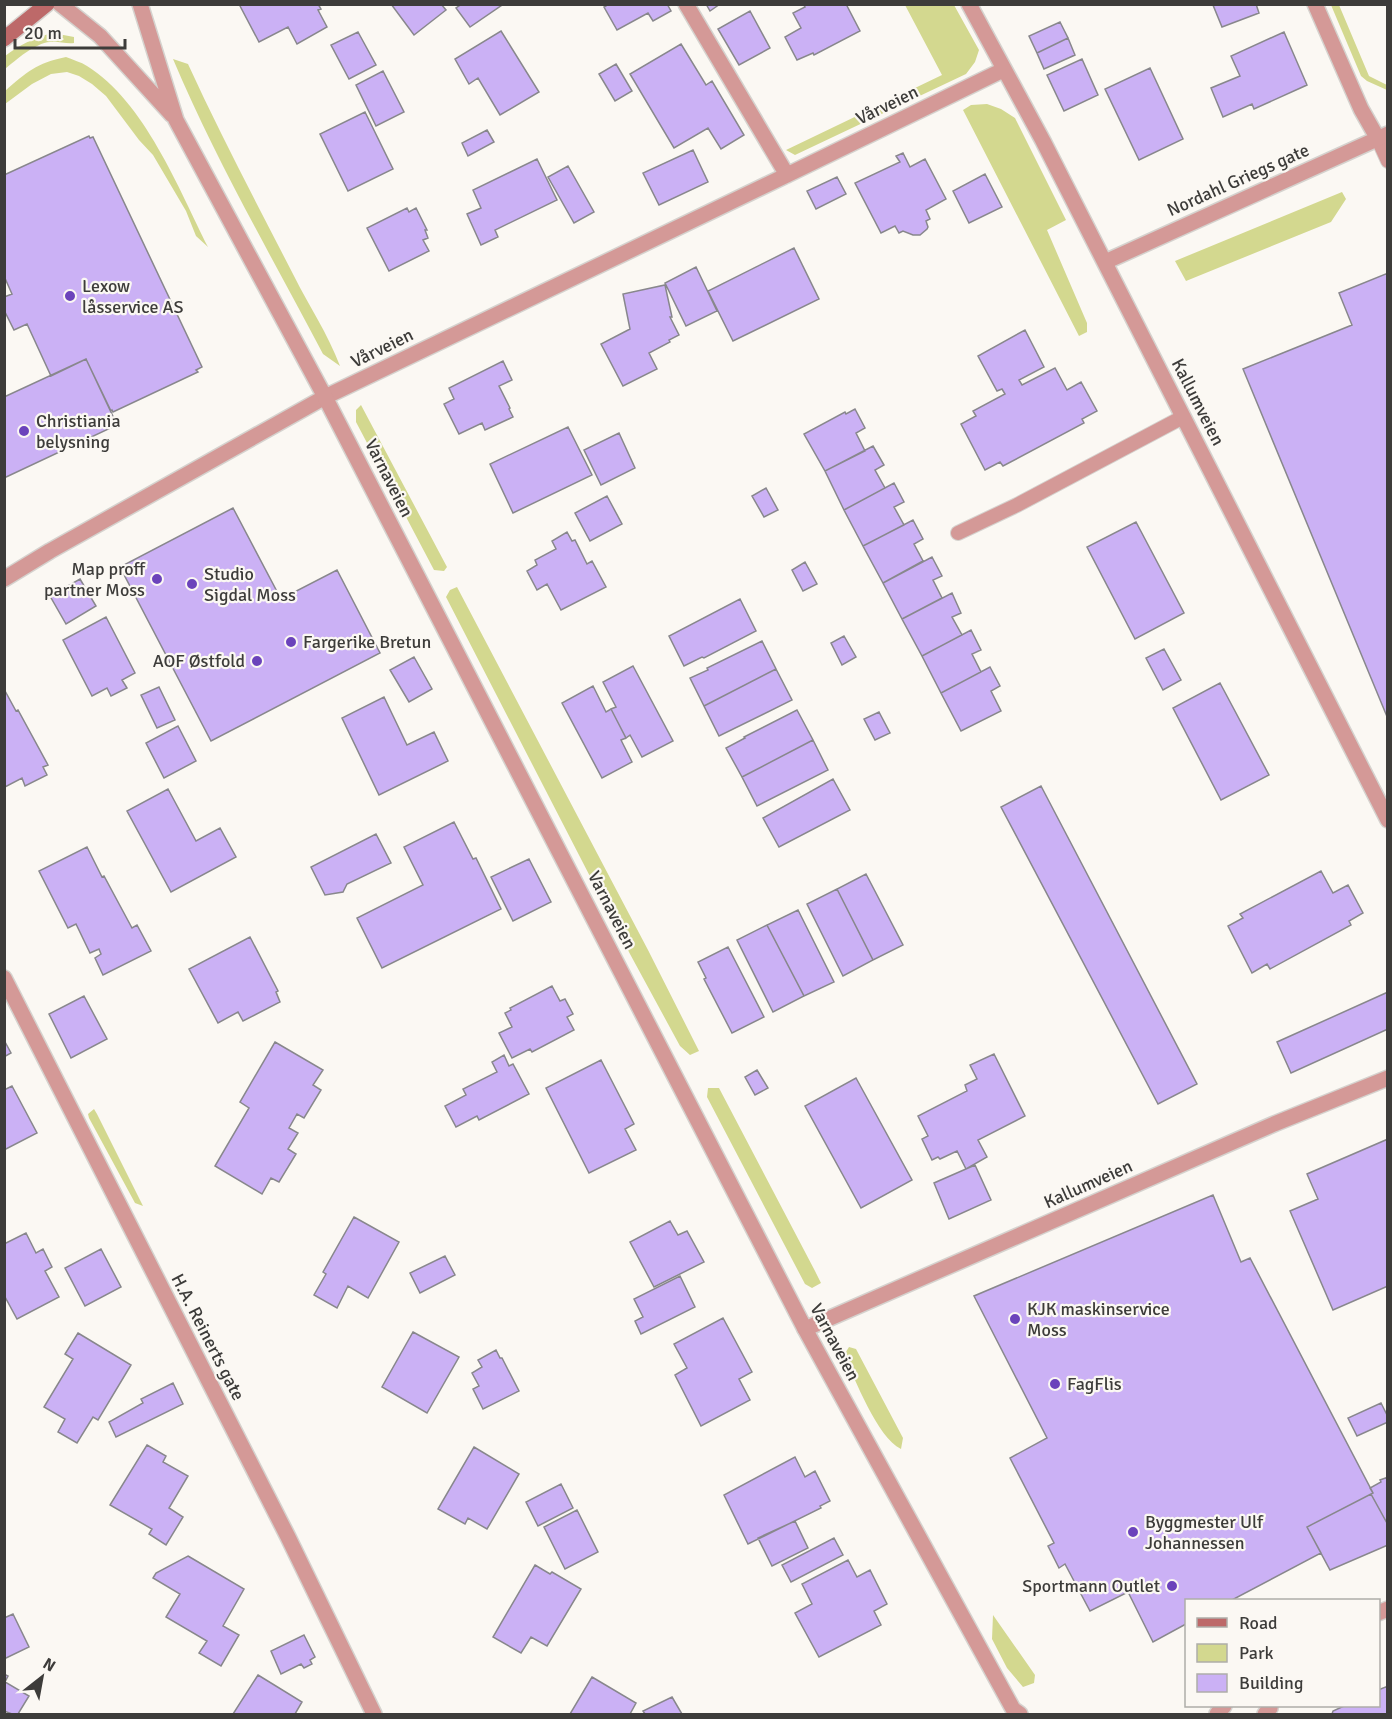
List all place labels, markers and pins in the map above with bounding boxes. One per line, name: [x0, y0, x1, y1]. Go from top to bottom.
place label: Lexow låsservice AS: [82, 275, 184, 318]
marker: Lexow låsservice AS: [63, 289, 77, 303]
place label: Christiania belysning: [36, 410, 121, 453]
marker: Christiania belysning: [17, 424, 31, 438]
place label: Map proff partner Moss: [44, 558, 146, 601]
place label: Studio Sigdal Moss: [204, 563, 296, 606]
marker: Map proff partner Moss: [150, 572, 164, 586]
marker: Studio Sigdal Moss: [185, 577, 199, 591]
place label: Fargerike Bretun: [303, 631, 431, 653]
marker: Fargerike Bretun: [284, 635, 298, 649]
place label: AOF Østfold: [153, 650, 245, 672]
marker: AOF Østfold: [250, 654, 264, 668]
place label: KJK maskinservice Moss: [1027, 1298, 1170, 1341]
marker: KJK maskinservice Moss: [1008, 1312, 1022, 1326]
place label: FagFlis: [1067, 1373, 1122, 1395]
marker: FagFlis: [1048, 1377, 1062, 1391]
place label: Byggmester Ulf Johannessen: [1145, 1511, 1264, 1554]
marker: Byggmester Ulf Johannessen: [1126, 1525, 1140, 1539]
place label: Sportmann Outlet: [1022, 1575, 1160, 1597]
marker: Sportmann Outlet: [1165, 1579, 1179, 1593]

